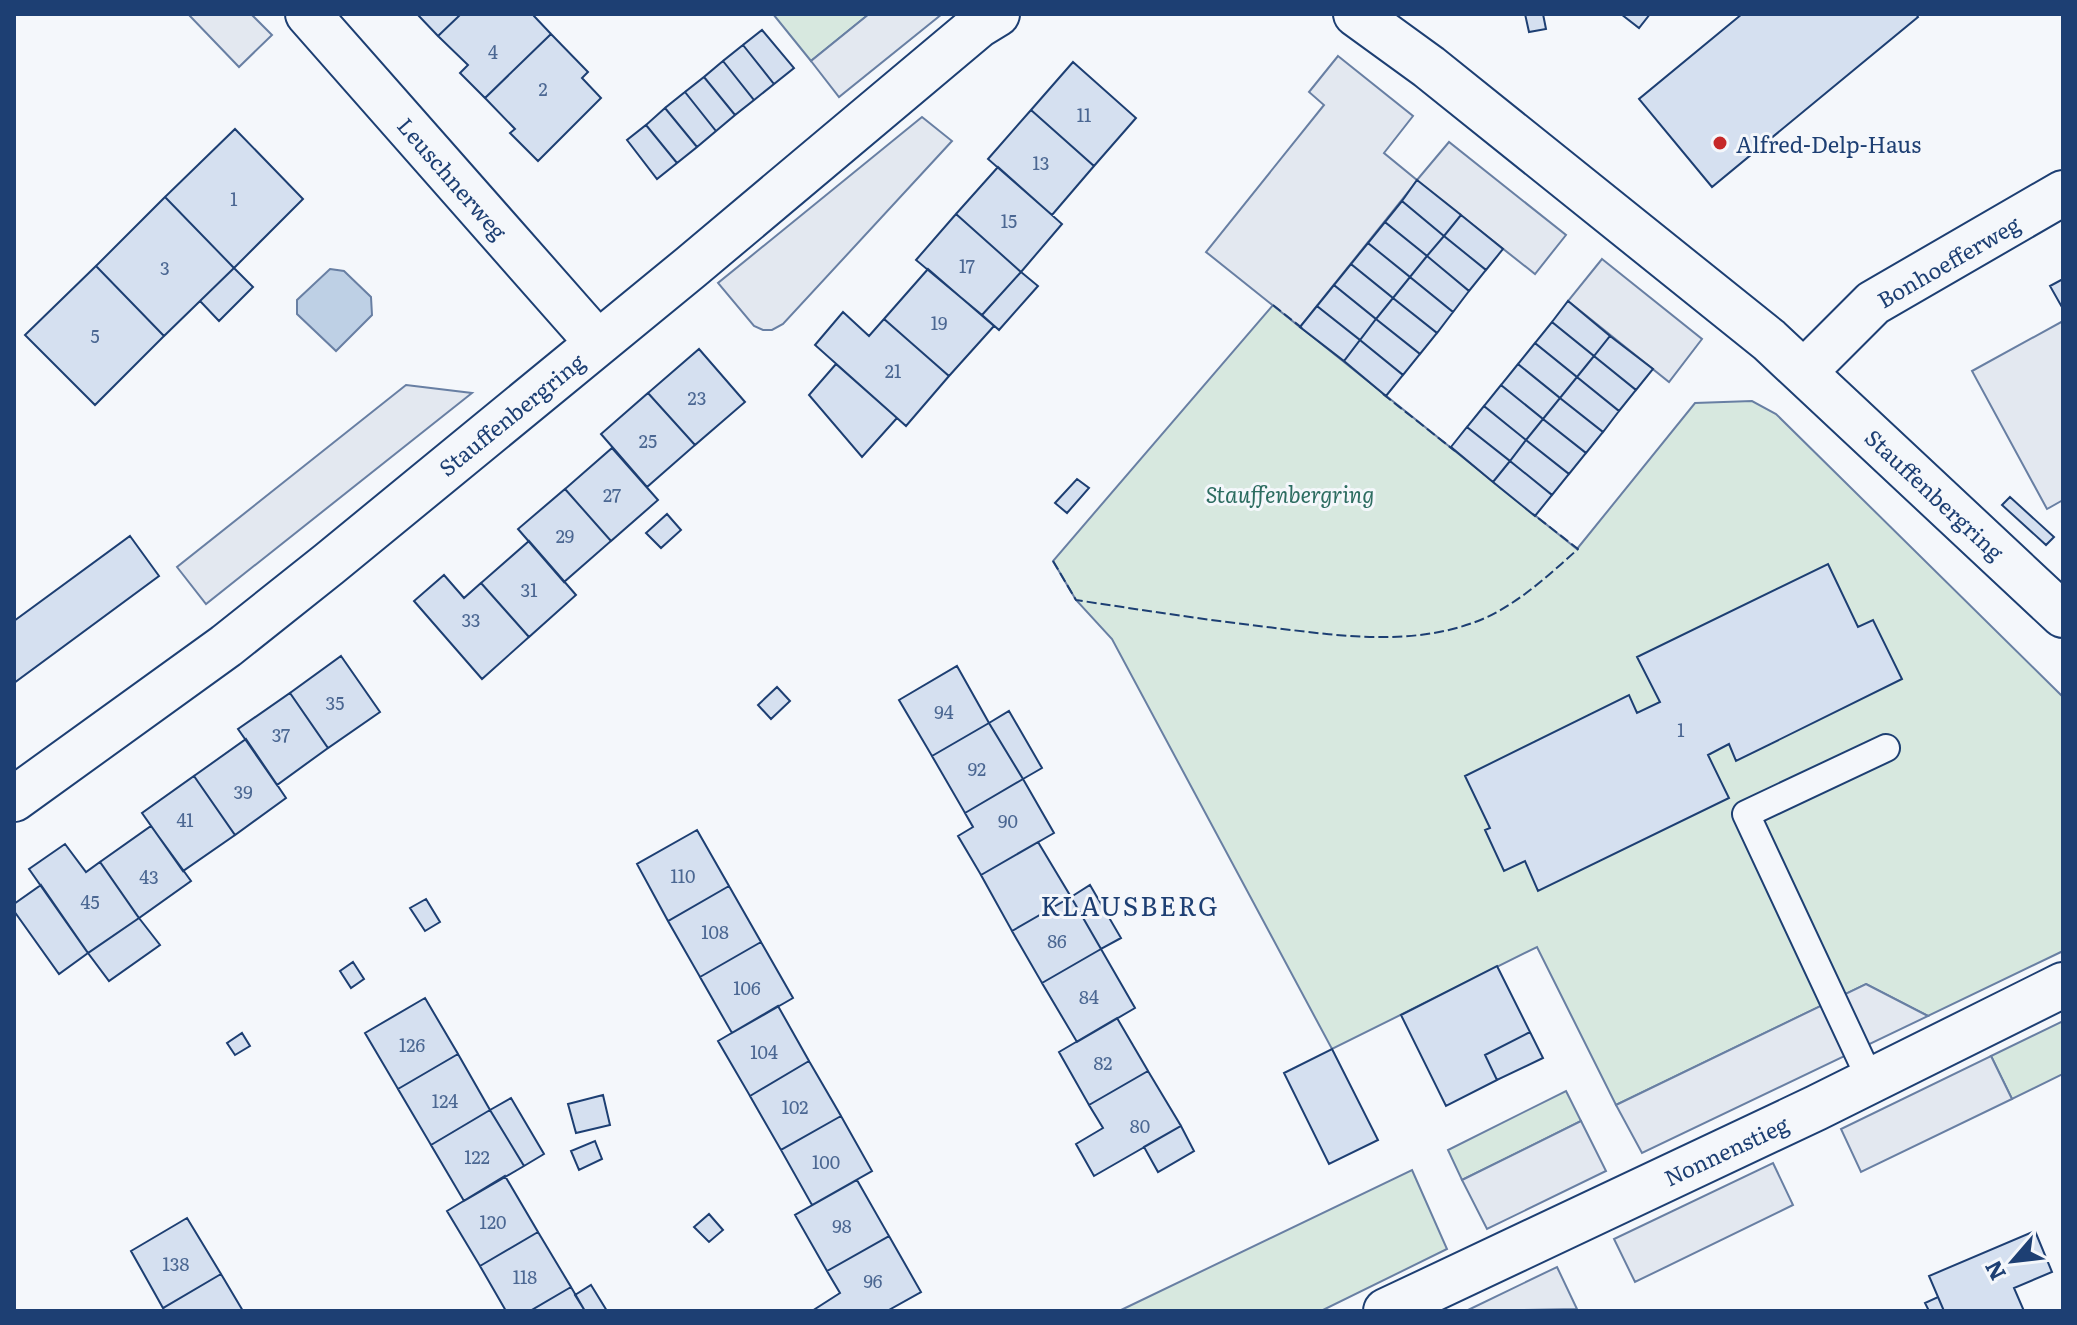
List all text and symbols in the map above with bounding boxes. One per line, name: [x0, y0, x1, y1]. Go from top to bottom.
house number: 4: [488, 38, 498, 65]
house number: 2: [538, 75, 548, 102]
house number: 11: [1077, 101, 1091, 128]
street label: Leuschnerweg: [390, 110, 516, 247]
place label: Alfred-Delp-Haus: [1736, 127, 1921, 160]
marker: Alfred-Delp-Haus: [1711, 134, 1729, 152]
house number: 13: [1032, 149, 1050, 176]
house number: 1: [230, 185, 238, 212]
street label: Bonhoefferweg: [1870, 206, 2026, 315]
house number: 15: [1001, 207, 1017, 234]
house number: 17: [959, 252, 975, 279]
house number: 3: [160, 254, 170, 281]
house number: 19: [931, 309, 947, 336]
house number: 5: [90, 322, 100, 349]
street label: Stauffenbergring: [431, 344, 592, 483]
house number: 21: [885, 357, 901, 384]
house number: 23: [688, 384, 706, 411]
street label: Stauffenbergring: [1858, 421, 2012, 568]
house number: 25: [639, 427, 657, 454]
park label: Stauffenbergring: [1206, 477, 1374, 510]
house number: 27: [603, 481, 621, 508]
house number: 29: [556, 522, 574, 549]
house number: 31: [520, 576, 538, 603]
house number: 33: [462, 606, 480, 633]
house number: 35: [326, 689, 344, 716]
house number: 94: [934, 698, 954, 725]
house number: 1: [1677, 716, 1685, 743]
house number: 37: [272, 721, 290, 748]
house number: 92: [968, 755, 986, 782]
house number: 39: [233, 778, 253, 805]
house number: 41: [176, 806, 194, 833]
house number: 90: [998, 807, 1018, 834]
house number: 110: [670, 862, 696, 889]
house number: 43: [139, 863, 159, 890]
district label: KLAUSBERG: [1040, 885, 1220, 924]
house number: 45: [80, 888, 100, 915]
house number: 108: [701, 918, 729, 945]
house number: 86: [1047, 927, 1067, 954]
house number: 106: [733, 974, 761, 1001]
house number: 84: [1079, 983, 1099, 1010]
house number: 126: [399, 1031, 425, 1058]
house number: 104: [750, 1038, 778, 1065]
house number: 82: [1094, 1049, 1112, 1076]
house number: 124: [432, 1087, 458, 1114]
house number: 102: [782, 1093, 808, 1120]
street label: Nonnenstieg: [1658, 1106, 1794, 1193]
house number: 80: [1130, 1112, 1150, 1139]
house number: 122: [464, 1143, 490, 1170]
house number: 100: [812, 1148, 840, 1175]
house number: 120: [480, 1208, 506, 1235]
house number: 98: [832, 1212, 852, 1239]
north arrow: [1973, 1221, 2053, 1301]
house number: 138: [163, 1250, 190, 1277]
text: N: [1975, 1255, 2013, 1287]
house number: 118: [513, 1263, 537, 1290]
house number: 96: [863, 1267, 883, 1294]

